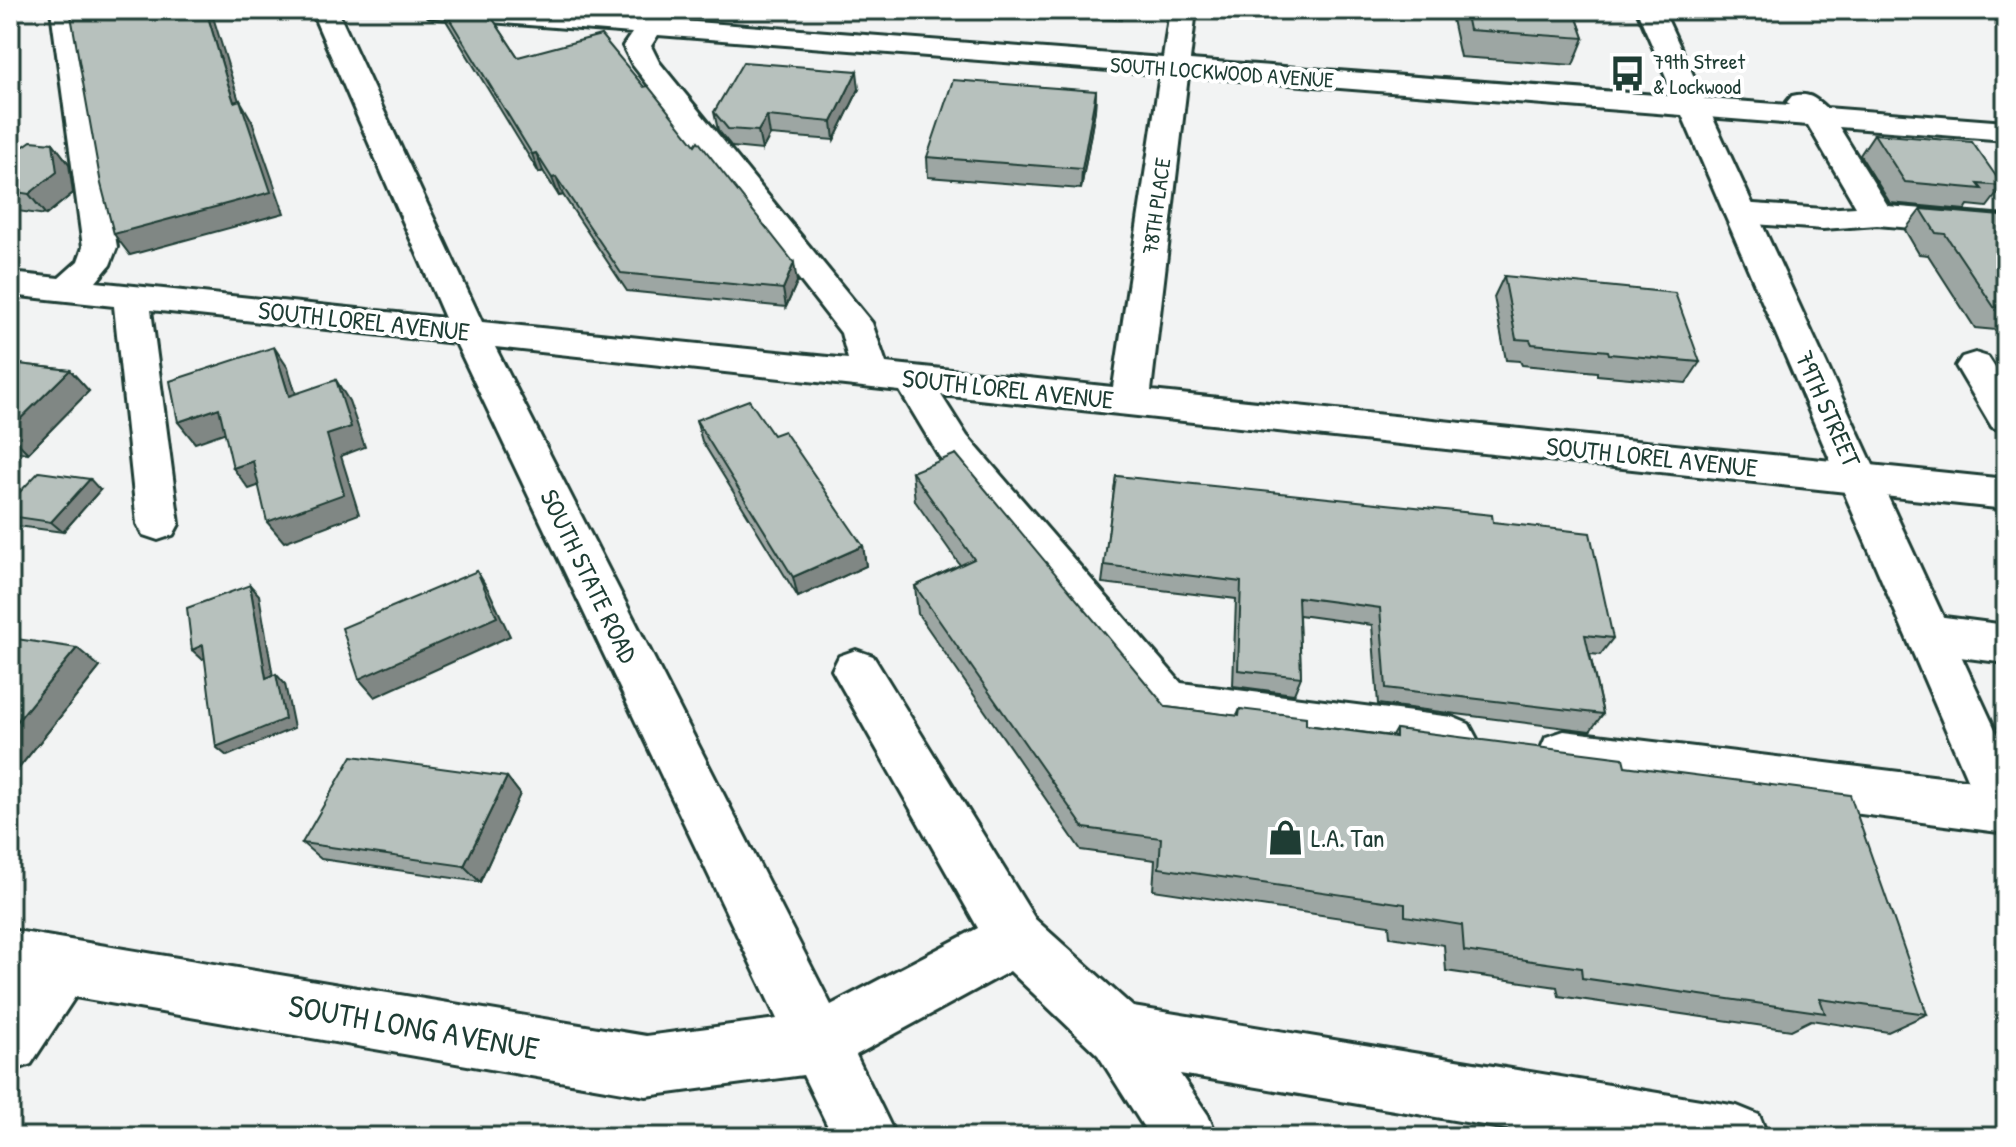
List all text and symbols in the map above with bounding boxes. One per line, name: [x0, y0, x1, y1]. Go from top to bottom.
place label: 79th Street & Lockwood: [1653, 46, 1745, 101]
street label: SOUTH LOCKWOOD AVENUE: [1109, 49, 1335, 95]
bus stop icon: 79th Street & Lockwood: [1608, 55, 1646, 93]
street label: 78TH PLACE: [1134, 155, 1178, 256]
street label: SOUTH LOREL AVENUE: [257, 292, 472, 349]
street label: 79TH STREET: [1787, 345, 1870, 473]
street label: SOUTH LOREL AVENUE: [901, 360, 1116, 417]
street label: SOUTH LOREL AVENUE: [1545, 428, 1760, 485]
street label: SOUTH STATE ROAD: [532, 483, 647, 669]
shop icon: L.A. Tan: [1266, 819, 1304, 857]
place label: L.A. Tan: [1311, 820, 1385, 855]
street label: SOUTH LONG AVENUE: [286, 983, 543, 1070]

